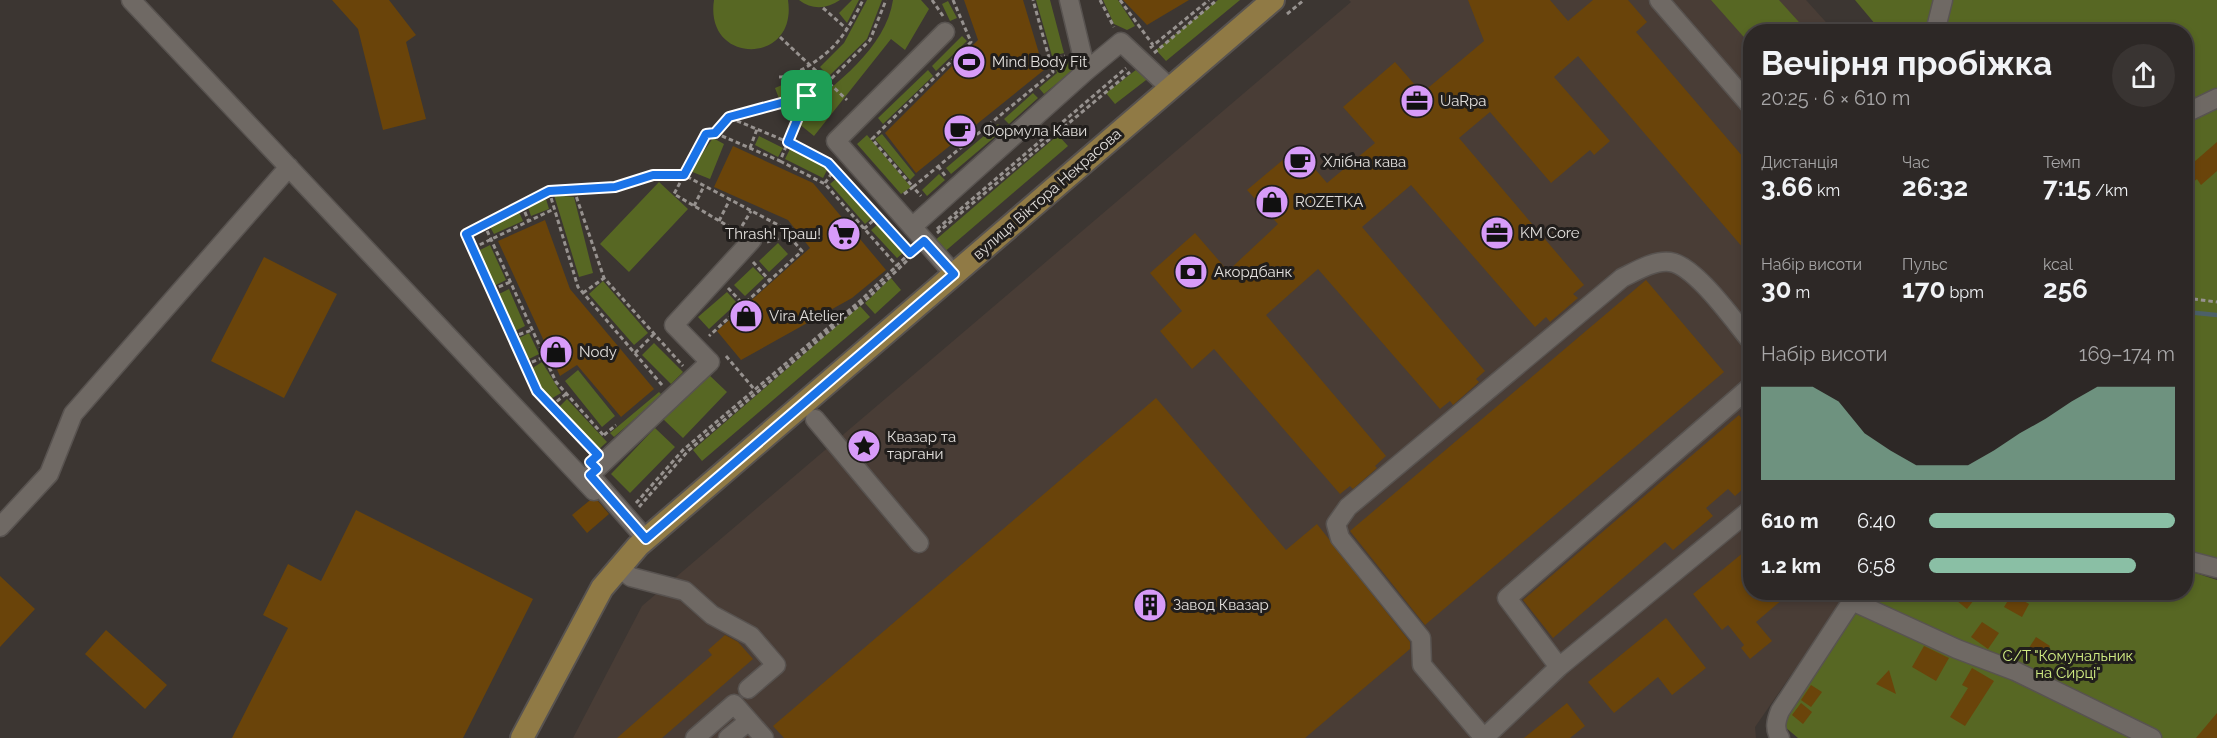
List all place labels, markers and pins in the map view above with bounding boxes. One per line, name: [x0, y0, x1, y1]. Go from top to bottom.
sports icon: Mind Body Fit: [951, 44, 987, 80]
place label: Mind Body Fit: [992, 53, 1087, 71]
pin: [781, 70, 832, 121]
office icon: UaRpa: [1399, 83, 1435, 119]
place label: UaRpa: [1440, 92, 1486, 110]
cafe icon: Формула Кави: [942, 113, 978, 149]
place label: Формула Кави: [983, 122, 1087, 140]
cafe icon: Хлібна кава: [1282, 144, 1318, 180]
place label: Хлібна кава: [1323, 153, 1406, 171]
shop icon: ROZETKA: [1254, 184, 1290, 220]
place label: ROZETKA: [1295, 193, 1363, 211]
office icon: KM Core: [1479, 215, 1515, 251]
supermarket icon: Thrash! Траш!: [826, 216, 862, 252]
place label: KM Core: [1520, 224, 1580, 242]
place label: Thrash! Траш!: [725, 225, 821, 243]
bank icon: Акордбанк: [1173, 254, 1209, 290]
place label: Акордбанк: [1214, 263, 1292, 281]
shop icon: Vira Atelier: [728, 298, 764, 334]
place label: Vira Atelier: [769, 307, 845, 325]
shop icon: Nody: [538, 334, 574, 370]
place label: Nody: [579, 343, 617, 361]
place icon: Квазар та таргани: [846, 428, 882, 464]
place label: Квазар та таргани: [887, 428, 956, 463]
building icon: Завод Квазар: [1132, 587, 1168, 623]
place label: Завод Квазар: [1173, 596, 1269, 614]

